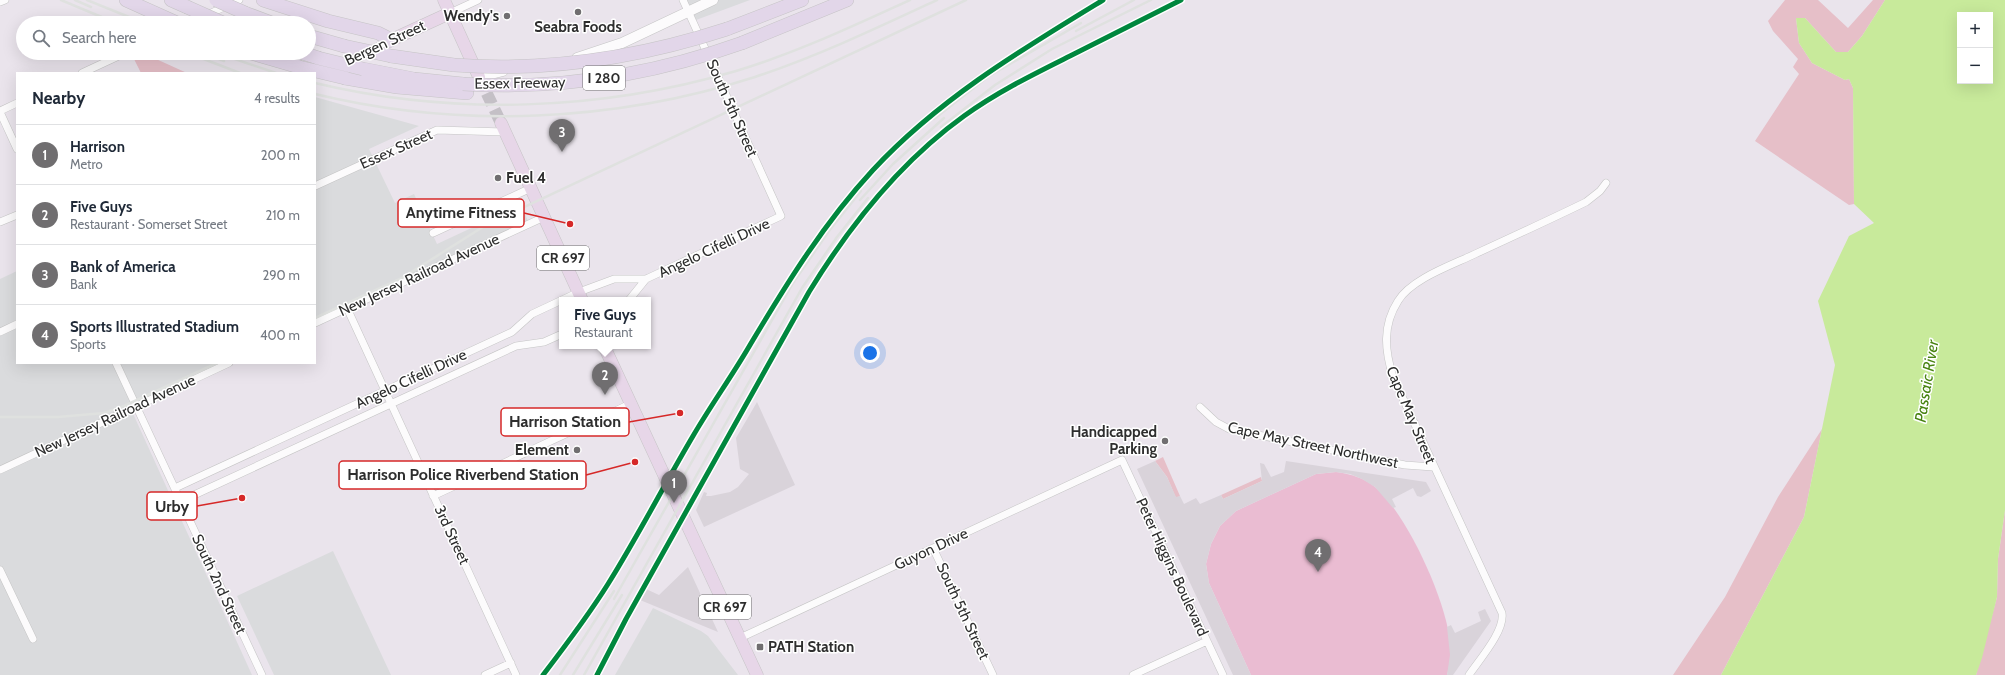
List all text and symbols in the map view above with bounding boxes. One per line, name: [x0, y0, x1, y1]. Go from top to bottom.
place label: Wendy's: [444, 7, 499, 25]
marker: Seabra Foods: [573, 7, 583, 17]
marker: Wendy's: [502, 11, 512, 21]
map controls: [1957, 12, 1993, 84]
button: +: [1957, 12, 1993, 48]
search box: [16, 16, 316, 60]
street label: Bergen Street: [342, 17, 428, 69]
place label: Seabra Foods: [534, 18, 622, 36]
icon: search: [30, 27, 52, 49]
text: Search here: [62, 29, 137, 47]
button: −: [1957, 48, 1993, 84]
street label: South 5th Street: [702, 57, 762, 159]
road number: I 280: [583, 66, 625, 90]
street label: Essex Freeway: [474, 73, 566, 93]
text: Nearby: [32, 88, 85, 108]
text: 4 results: [254, 90, 300, 106]
pin: 3: [549, 119, 575, 152]
street label: Essex Street: [357, 125, 435, 173]
text: Harrison: [70, 138, 125, 156]
text: 1: [43, 147, 47, 163]
text: 200 m: [261, 147, 300, 163]
text: Metro: [70, 156, 103, 172]
place label: Fuel 4: [506, 169, 546, 187]
marker: Fuel 4: [493, 173, 503, 183]
text: Five Guys: [70, 198, 132, 216]
callout: Anytime Fitness: [398, 199, 524, 227]
text: Anytime Fitness: [406, 203, 516, 222]
text: 2: [42, 207, 48, 223]
text: 210 m: [266, 207, 300, 223]
street label: Angelo Cifelli Drive: [656, 214, 773, 282]
text: Restaurant · Somerset Street: [70, 216, 227, 232]
street label: New Jersey Railroad Avenue: [336, 230, 502, 320]
road number: CR 697: [537, 246, 589, 270]
text: Bank of America: [70, 258, 176, 276]
text: 3: [41, 267, 49, 283]
text: 290 m: [262, 267, 300, 283]
text: Bank: [70, 276, 97, 292]
popup: [559, 297, 651, 349]
text: Five Guys: [574, 306, 636, 324]
text: Sports Illustrated Stadium: [70, 318, 239, 336]
text: Restaurant: [574, 324, 633, 340]
text: 4: [41, 327, 49, 343]
text: 400 m: [260, 327, 300, 343]
text: Sports: [70, 336, 106, 352]
water label: Passaic River: [1911, 337, 1943, 424]
your location: [860, 343, 880, 363]
street label: Angelo Cifelli Drive: [353, 345, 470, 413]
pin: 2: [592, 362, 618, 395]
street label: Cape May Street: [1382, 363, 1440, 467]
street label: New Jersey Railroad Avenue: [32, 371, 198, 461]
callout: Harrison Station: [501, 408, 629, 436]
text: Harrison Station: [509, 412, 621, 431]
street label: Cape May Street Northwest: [1226, 418, 1400, 472]
place label: Handicapped Parking: [1071, 423, 1157, 458]
marker: Handicapped Parking: [1160, 436, 1170, 446]
place label: Element: [515, 441, 569, 459]
marker: Element: [572, 445, 582, 455]
callout: Harrison Police Riverbend Station: [339, 461, 586, 489]
text: Harrison Police Riverbend Station: [347, 465, 579, 484]
pin: 1: [661, 470, 687, 503]
callout: Urby: [147, 492, 197, 520]
street label: Peter Higgins Boulevard: [1132, 495, 1212, 639]
text: Urby: [155, 497, 189, 516]
street label: 3rd Street: [431, 503, 473, 567]
street label: Guyon Drive: [891, 524, 971, 574]
street label: South 2nd Street: [188, 531, 250, 637]
pin: 4: [1305, 539, 1331, 572]
street label: South 5th Street: [933, 560, 993, 662]
road number: CR 697: [699, 595, 751, 619]
place label: PATH Station: [768, 638, 854, 656]
marker: PATH Station: [755, 642, 765, 652]

